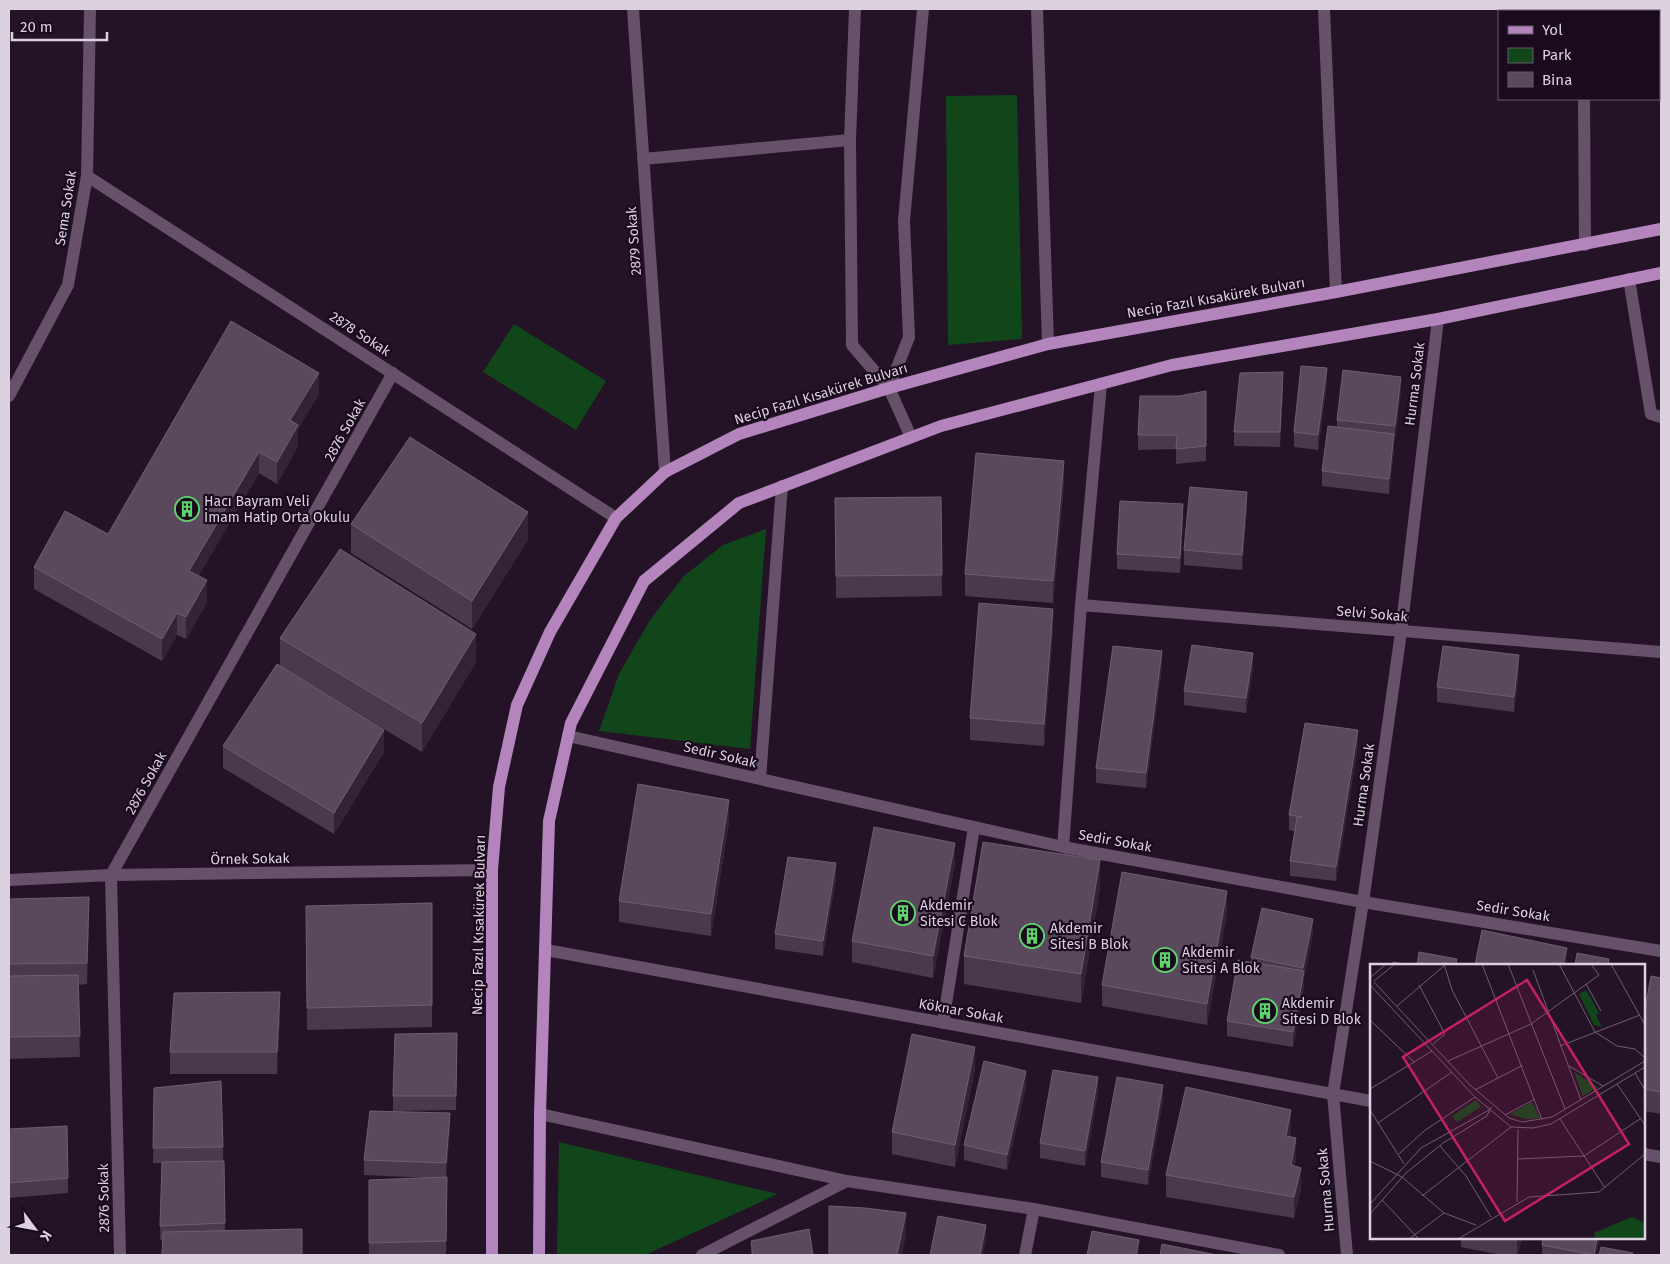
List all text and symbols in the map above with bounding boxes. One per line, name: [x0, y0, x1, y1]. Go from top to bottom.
scale bar: [12, 10, 108, 42]
legend: [1498, 10, 1660, 100]
text: 20 m: [20, 18, 53, 36]
text: Yol: [1542, 21, 1563, 39]
text: Park: [1542, 46, 1572, 64]
text: Bina: [1542, 71, 1572, 89]
street label: Sema Sokak: [52, 168, 80, 247]
street label: 2879 Sokak: [623, 205, 645, 276]
street label: Necip Fazıl Kısakürek Bulvarı: [1126, 274, 1306, 322]
street label: 2878 Sokak: [326, 308, 394, 360]
street label: Hurma Sokak: [1401, 340, 1429, 427]
street label: Necip Fazıl Kısakürek Bulvarı: [732, 359, 910, 429]
street label: 2876 Sokak: [321, 395, 370, 464]
place label: Hacı Bayram Veli İmam Hatip Orta Okulu: [204, 493, 350, 526]
building icon: Hacı Bayram Veli İmam Hatip Orta Okulu: [174, 496, 200, 522]
street label: Selvi Sokak: [1336, 602, 1409, 626]
street label: Sedir Sokak: [682, 738, 759, 772]
street label: Hurma Sokak: [1350, 741, 1378, 828]
street label: 2876 Sokak: [122, 748, 171, 817]
street label: Sedir Sokak: [1077, 826, 1154, 856]
street label: Necip Fazıl Kısakürek Bulvarı: [469, 835, 489, 1015]
street label: Örnek Sokak: [210, 849, 291, 868]
place label: Akdemir Sitesi C Blok: [920, 897, 999, 930]
street label: Sedir Sokak: [1475, 897, 1552, 925]
building icon: Akdemir Sitesi C Blok: [890, 900, 916, 926]
place label: Akdemir Sitesi B Blok: [1050, 920, 1129, 953]
building icon: Akdemir Sitesi B Blok: [1019, 923, 1045, 949]
place label: Akdemir Sitesi A Blok: [1182, 944, 1261, 977]
building icon: Akdemir Sitesi A Blok: [1152, 947, 1178, 973]
inset map: [1370, 964, 1645, 1239]
street label: Köknar Sokak: [917, 995, 1006, 1027]
place label: Akdemir Sitesi D Blok: [1282, 995, 1362, 1028]
building icon: Akdemir Sitesi D Blok: [1252, 998, 1278, 1024]
street label: Hurma Sokak: [1314, 1147, 1338, 1233]
street label: 2876 Sokak: [95, 1163, 113, 1233]
north arrow: [10, 1204, 60, 1254]
text: K: [35, 1227, 55, 1245]

